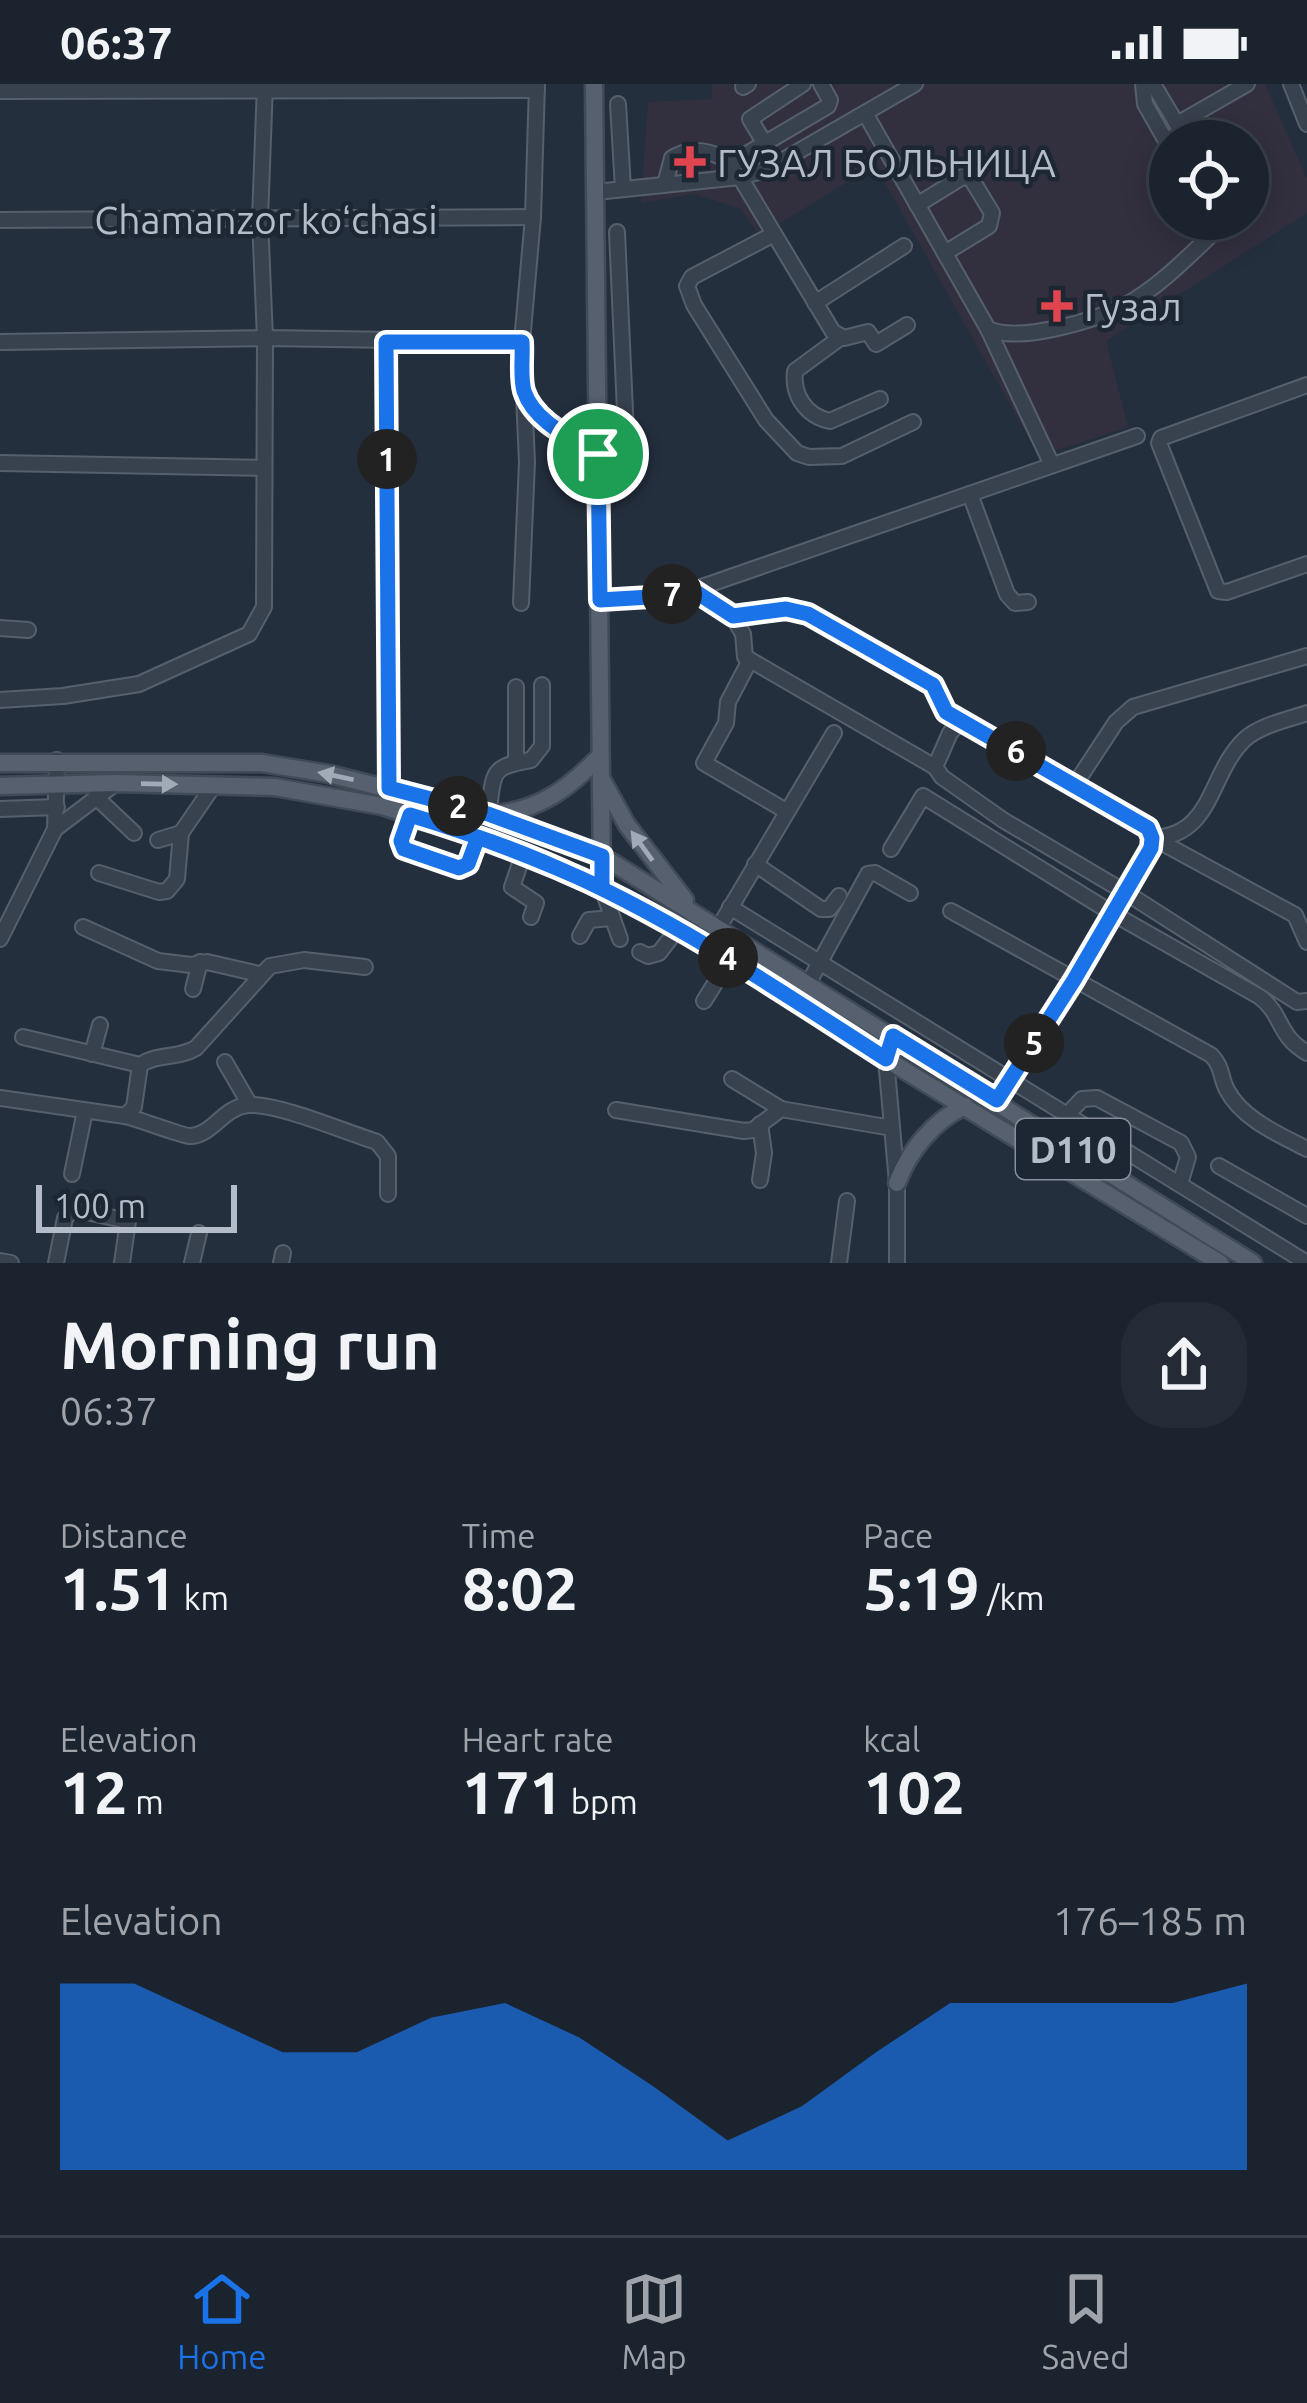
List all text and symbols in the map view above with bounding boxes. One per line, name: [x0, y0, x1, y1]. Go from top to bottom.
text: 06:37: [60, 17, 173, 68]
map controls: [1149, 120, 1269, 240]
button: locate: [1149, 120, 1269, 240]
place label: ГУЗАЛ БОЛЬНИЦА: [717, 141, 1056, 184]
marker: ГУЗАЛ БОЛЬНИЦА: [674, 146, 706, 178]
street label: Chamanzor koʻchasi: [94, 198, 438, 241]
place label: Гузал: [1084, 285, 1182, 328]
marker: Гузал: [1041, 290, 1073, 322]
pin: [547, 403, 649, 505]
icon: arrive: [565, 421, 631, 487]
pin: 1: [357, 429, 417, 489]
text: 1: [378, 440, 396, 477]
pin: 7: [642, 564, 702, 624]
text: 7: [663, 575, 681, 612]
pin: 6: [986, 721, 1046, 781]
text: 6: [1007, 732, 1025, 769]
one-way arrow: [316, 765, 354, 784]
one-way arrow: [141, 774, 179, 794]
pin: 2: [428, 776, 488, 836]
text: 2: [449, 787, 467, 824]
one-way arrow: [631, 830, 655, 862]
pin: 4: [698, 928, 758, 988]
text: 4: [719, 939, 737, 976]
pin: 5: [1004, 1013, 1064, 1073]
text: 5: [1025, 1024, 1043, 1061]
road number: D110: [1016, 1119, 1130, 1179]
scale bar: [36, 1179, 237, 1232]
text: 100 m: [54, 1187, 146, 1224]
button: share: [1121, 1302, 1247, 1428]
text: Morning run: [60, 1307, 440, 1381]
text: 06:37: [60, 1389, 158, 1432]
text: Distance: [60, 1517, 188, 1554]
text: Time: [462, 1517, 535, 1554]
text: Pace: [863, 1517, 933, 1554]
text: 1.51: [60, 1554, 176, 1621]
text: 8:02: [462, 1554, 578, 1621]
text: 5:19: [863, 1554, 980, 1621]
text: km: [176, 1579, 229, 1616]
text: /km: [980, 1579, 1045, 1616]
text: Elevation: [60, 1721, 198, 1758]
text: Heart rate: [462, 1721, 613, 1758]
text: kcal: [863, 1721, 920, 1758]
text: 12: [60, 1758, 128, 1825]
text: 171: [462, 1758, 563, 1825]
text: 102: [863, 1758, 965, 1825]
text: m: [128, 1783, 164, 1820]
text: bpm: [563, 1783, 638, 1820]
text: Elevation: [60, 1899, 223, 1942]
text: 176–185 m: [1053, 1899, 1247, 1942]
tab: Home: [177, 2266, 266, 2375]
tab: Map: [621, 2266, 687, 2375]
tab: Saved: [1042, 2266, 1130, 2375]

